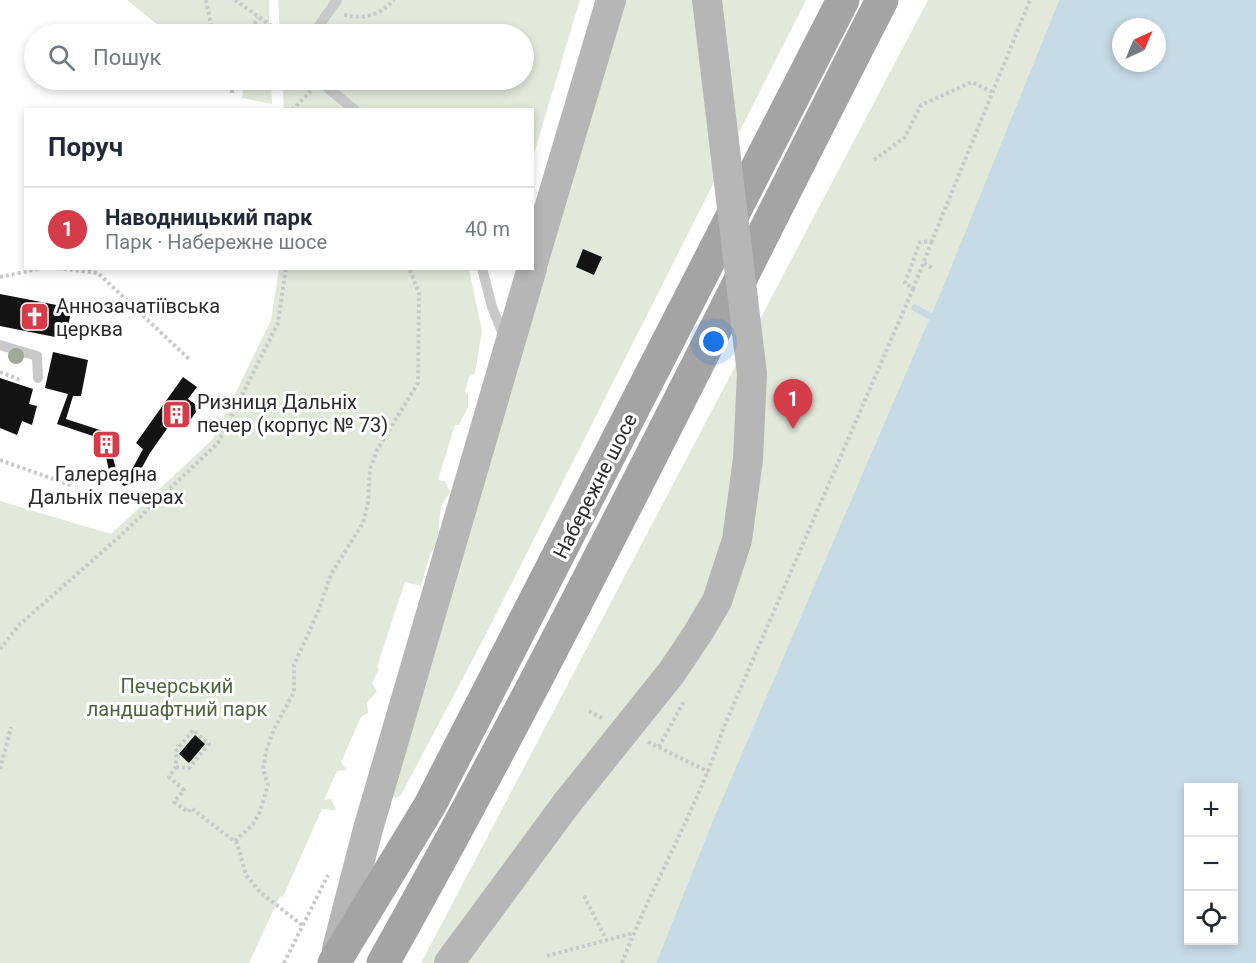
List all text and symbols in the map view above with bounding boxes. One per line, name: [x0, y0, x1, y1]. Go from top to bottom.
north arrow: [1112, 18, 1166, 72]
search box: [24, 24, 534, 90]
icon: search: [45, 41, 78, 74]
text: Пошук: [93, 45, 161, 70]
text: Поруч: [48, 132, 123, 162]
text: Наводницький парк: [105, 205, 312, 230]
text: 1: [62, 217, 73, 241]
text: 40 m: [465, 217, 510, 241]
text: Парк · Набережне шосе: [105, 230, 327, 254]
place label: Аннозачатіївська церква: [56, 294, 220, 341]
church icon: Аннозачатіївська церква: [19, 301, 51, 333]
your location: [699, 327, 728, 356]
pin: 1: [774, 380, 812, 429]
place label: Ризниця Дальніх печер (корпус № 73): [197, 390, 388, 437]
building icon: Ризниця Дальніх печер (корпус № 73): [160, 398, 192, 430]
street label: Набережне шосе: [548, 409, 642, 563]
building icon: Галерея на Дальніх печерах: [90, 428, 122, 460]
place label: Галерея на Дальніх печерах: [28, 462, 184, 509]
park label: Печерський ландшафтний парк: [87, 674, 267, 721]
map controls: [1184, 783, 1238, 945]
button: +: [1184, 783, 1238, 837]
button: −: [1184, 837, 1238, 891]
button: locate: [1184, 891, 1238, 945]

